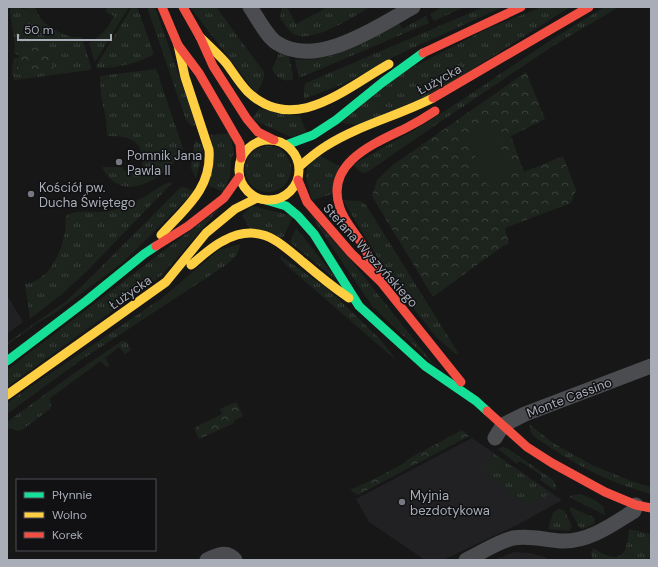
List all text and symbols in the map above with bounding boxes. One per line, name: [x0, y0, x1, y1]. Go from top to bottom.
scale bar: [18, 16, 111, 42]
text: 50 m: [24, 22, 53, 38]
street label: Łużycka: [414, 60, 464, 99]
place label: Pomnik Jana Pawla II: [127, 147, 202, 179]
marker: Pomnik Jana Pawla II: [114, 157, 124, 167]
place label: Kościół pw. Ducha Świętego: [39, 179, 136, 211]
marker: Kościół pw. Ducha Świętego: [26, 189, 36, 199]
street label: Stefana Wyszyńskiego: [320, 200, 422, 311]
street label: Łużycka: [106, 272, 155, 313]
street label: Monte Cassino: [524, 373, 614, 421]
legend: [16, 479, 156, 551]
text: Płynnie: [52, 487, 92, 503]
place label: Myjnia bezdotykowa: [410, 487, 490, 519]
marker: Myjnia bezdotykowa: [397, 497, 407, 507]
text: Wolno: [52, 507, 87, 523]
text: Korek: [52, 527, 83, 543]

